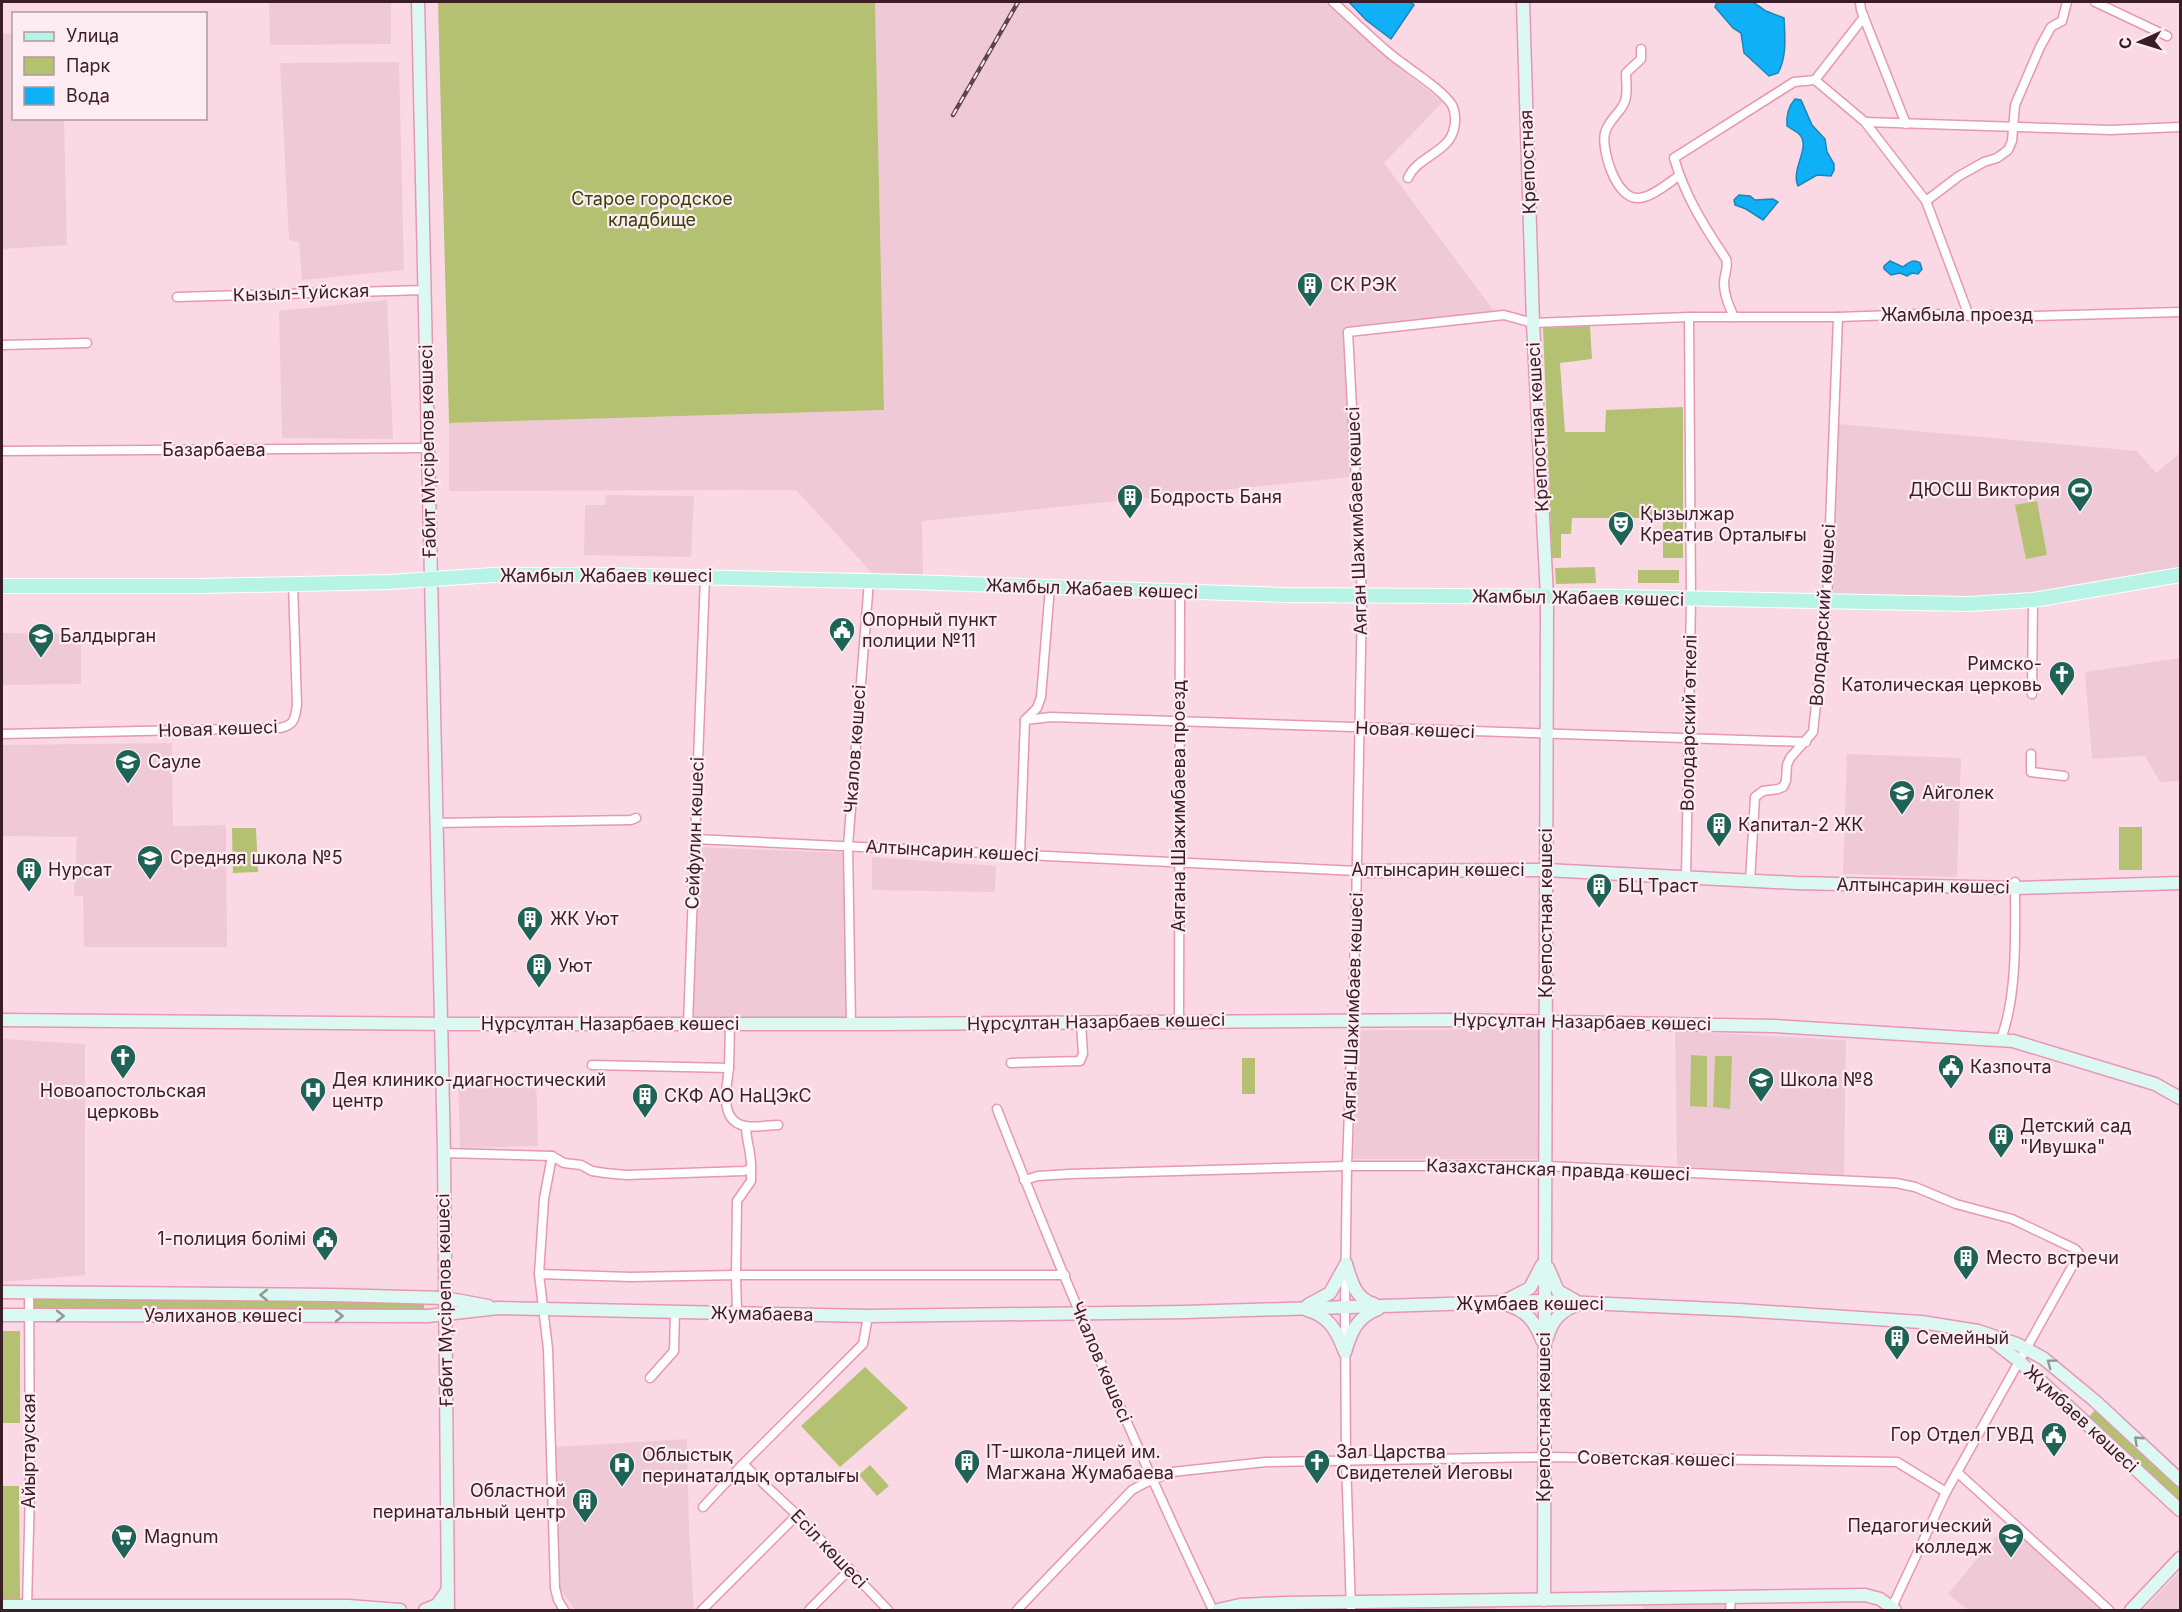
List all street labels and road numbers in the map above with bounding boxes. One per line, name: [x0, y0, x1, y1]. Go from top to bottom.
street label: Крепостная: [1515, 109, 1540, 215]
street label: Кызыл-Туйская: [232, 280, 370, 305]
street label: Жамбыла проезд: [1881, 304, 2033, 325]
street label: Крепостная көшесі: [1523, 342, 1552, 512]
street label: Ғабит Мүсірепов көшесі: [415, 344, 440, 559]
street label: Аяган Шажимбаев көшесі: [1342, 406, 1371, 636]
street label: Базарбаева: [162, 439, 266, 460]
street label: Володарский көшесі: [1806, 523, 1839, 707]
street label: Жамбыл Жабаев көшесі: [500, 565, 712, 586]
street label: Жамбыл Жабаев көшесі: [985, 574, 1199, 603]
street label: Жамбыл Жабаев көшесі: [1472, 585, 1684, 610]
street label: Володарский өткелі: [1676, 635, 1701, 811]
street label: Аягана Шажимбаева проезд: [1168, 680, 1189, 932]
street label: Чкалов көшесі: [840, 684, 869, 814]
street label: Новая көшесі: [158, 716, 278, 741]
street label: Новая көшесі: [1355, 717, 1475, 742]
street label: Сейфулин көшесі: [681, 756, 708, 910]
street label: Крепостная көшесі: [1535, 828, 1556, 998]
street label: Алтынсарин көшесі: [865, 835, 1039, 866]
street label: Алтынсарин көшесі: [1351, 859, 1525, 880]
street label: Алтынсарин көшесі: [1836, 873, 2010, 898]
street label: Аяган Шажимбаев көшесі: [1338, 892, 1367, 1122]
street label: Нұрсұлтан Назарбаев көшесі: [967, 1009, 1225, 1034]
street label: Нұрсұлтан Назарбаев көшесі: [1453, 1009, 1711, 1034]
street label: Нұрсұлтан Назарбаев көшесі: [481, 1013, 739, 1034]
street label: Казахстанская правда көшесі: [1426, 1154, 1690, 1185]
street label: Ғабит Мүсірепов көшесі: [432, 1193, 457, 1408]
street label: Жұмбаев көшесі: [1456, 1293, 1604, 1314]
street label: Чкалов көшесі: [1067, 1298, 1136, 1425]
street label: Жумабаева: [710, 1302, 814, 1325]
street label: Уәлиханов көшесі: [144, 1305, 302, 1326]
street label: Крепостная көшесі: [1533, 1332, 1554, 1502]
street label: Жұмбаев көшесі: [2020, 1361, 2143, 1477]
street label: Айыртауская: [18, 1393, 39, 1509]
street label: Советская көшесі: [1577, 1447, 1735, 1470]
street label: Есіл көшесі: [787, 1505, 872, 1592]

